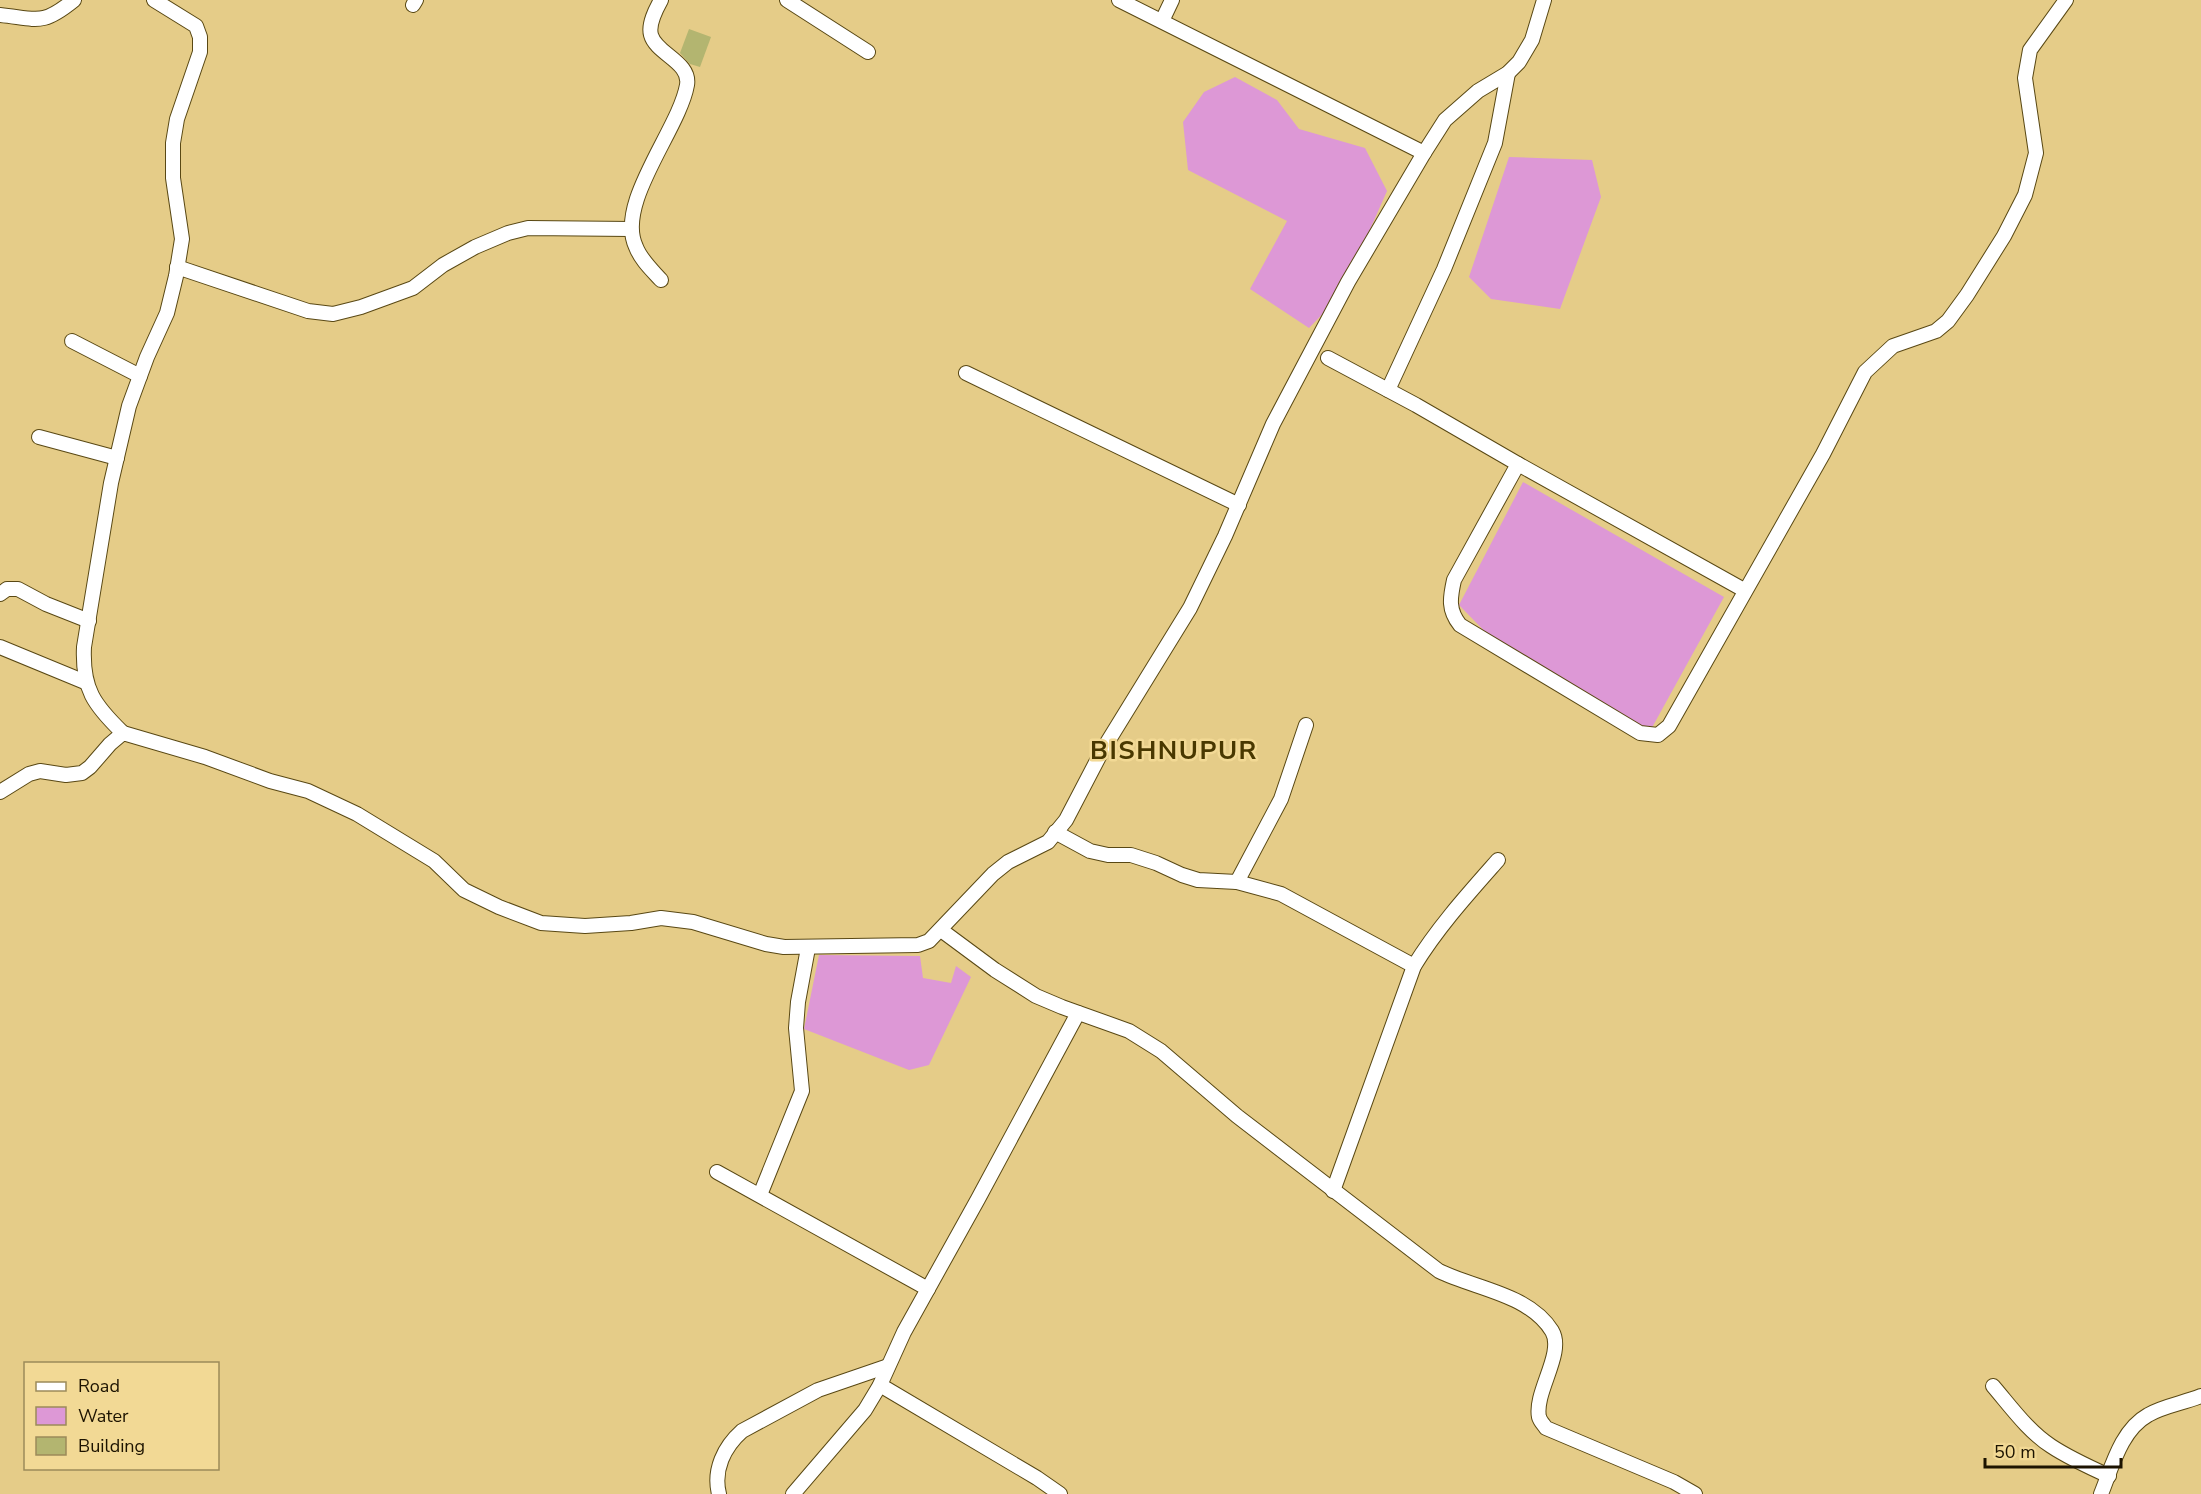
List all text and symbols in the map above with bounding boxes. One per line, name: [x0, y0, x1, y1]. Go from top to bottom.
district label: BISHNUPUR: [1090, 733, 1258, 768]
legend: [24, 1362, 219, 1470]
text: Road: [78, 1374, 120, 1398]
text: Water: [78, 1404, 129, 1428]
scale bar: [1985, 1431, 2122, 1469]
text: Building: [78, 1434, 145, 1458]
text: 50 m: [1994, 1440, 2036, 1464]

